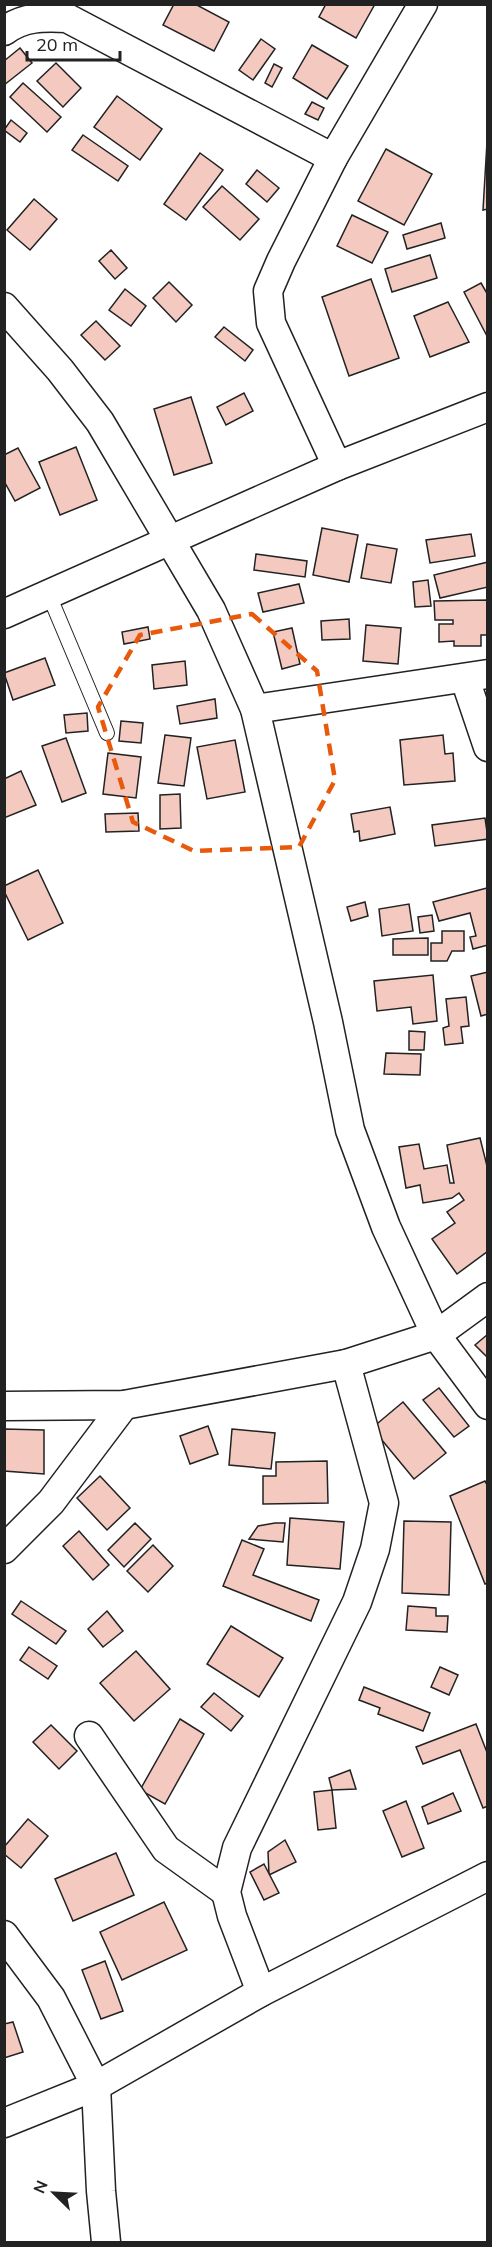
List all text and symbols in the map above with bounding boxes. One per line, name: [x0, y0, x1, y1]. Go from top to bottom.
scale bar: [27, 24, 120, 62]
text: 20 m: [36, 33, 78, 56]
north arrow: [24, 2163, 84, 2223]
text: N: [29, 2177, 52, 2196]

